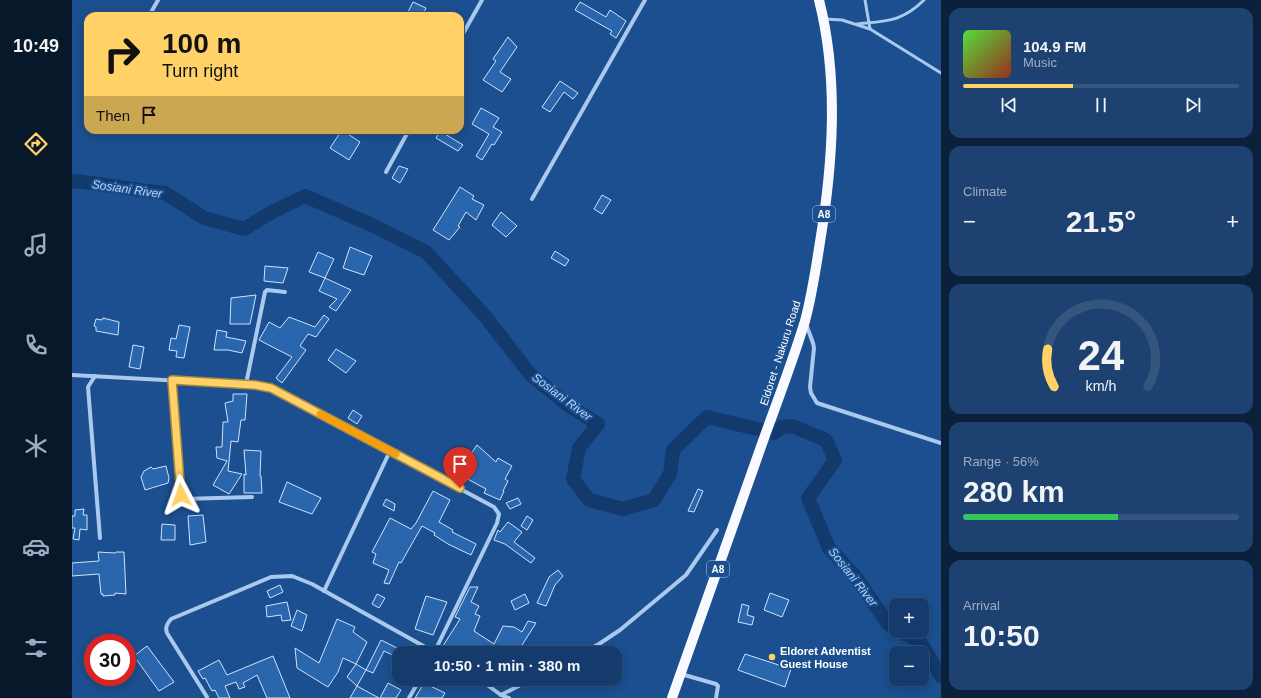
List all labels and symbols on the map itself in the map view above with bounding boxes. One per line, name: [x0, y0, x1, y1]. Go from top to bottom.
water label: Sosiani River: [91, 177, 164, 201]
road number: A8: [813, 206, 835, 222]
street label: Eldoret - Nakuru Road: [757, 299, 803, 407]
water label: Sosiani River: [530, 370, 595, 424]
pin: [443, 447, 477, 488]
position arrow: [160, 474, 202, 516]
water label: Sosiani River: [826, 545, 881, 610]
road number: A8: [707, 561, 729, 577]
speed limit sign: 30: [84, 634, 136, 686]
place label: Eldoret Adventist Guest House: [780, 645, 871, 670]
marker: Eldoret Adventist Guest House: [767, 652, 777, 662]

